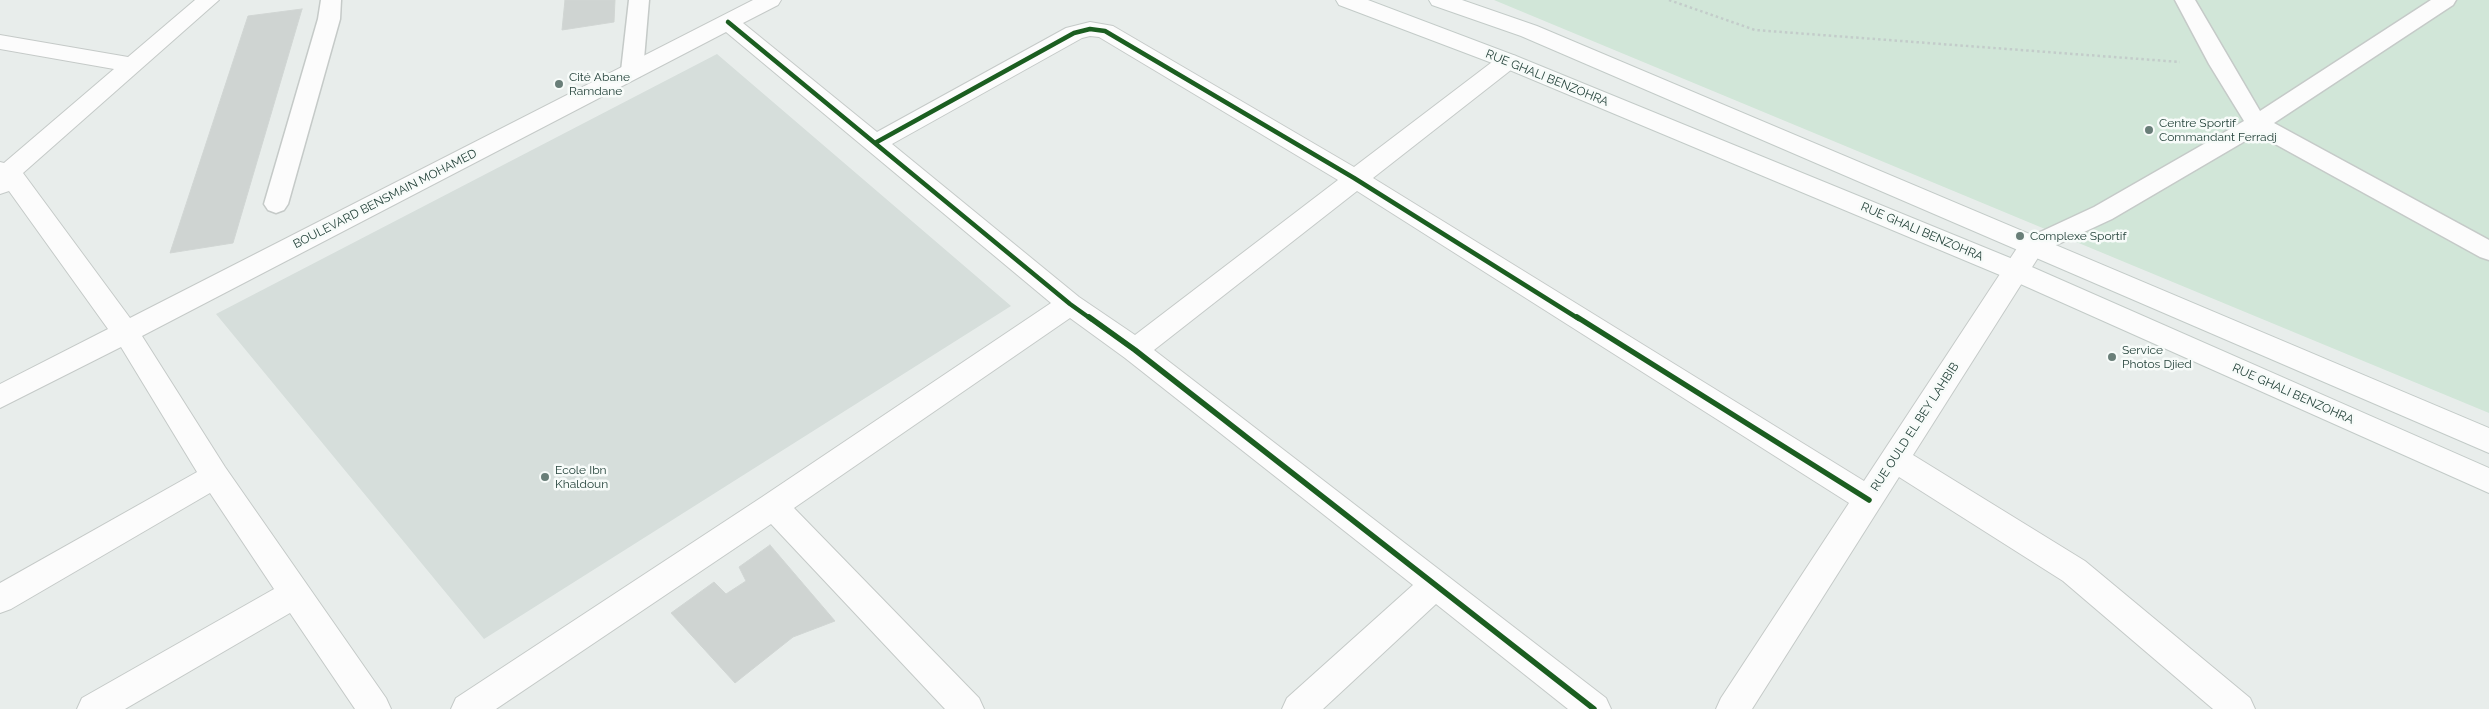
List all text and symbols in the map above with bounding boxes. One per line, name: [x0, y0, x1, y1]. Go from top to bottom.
street label: RUE GHALI BENZOHRA: [1483, 47, 1611, 109]
place label: Cité Abane Ramdane: [569, 70, 630, 98]
marker: Cité Abane Ramdane: [553, 78, 565, 90]
place label: Centre Sportif Commandant Ferradj: [2159, 116, 2277, 144]
marker: Centre Sportif Commandant Ferradj: [2143, 124, 2155, 136]
street label: BOULEVARD BENSMAIN MOHAMED: [291, 146, 479, 252]
street label: RUE GHALI BENZOHRA: [1859, 200, 1985, 264]
place label: Complexe Sportif: [2030, 229, 2126, 243]
marker: Complexe Sportif: [2014, 230, 2026, 242]
place label: Service Photos Djied: [2122, 343, 2192, 371]
marker: Service Photos Djied: [2106, 351, 2118, 363]
street label: RUE OULD EL BEY LAHBIB: [1868, 360, 1962, 494]
street label: RUE GHALI BENZOHRA: [2230, 361, 2356, 427]
place label: Ecole Ibn Khaldoun: [555, 463, 608, 491]
marker: Ecole Ibn Khaldoun: [539, 471, 551, 483]

